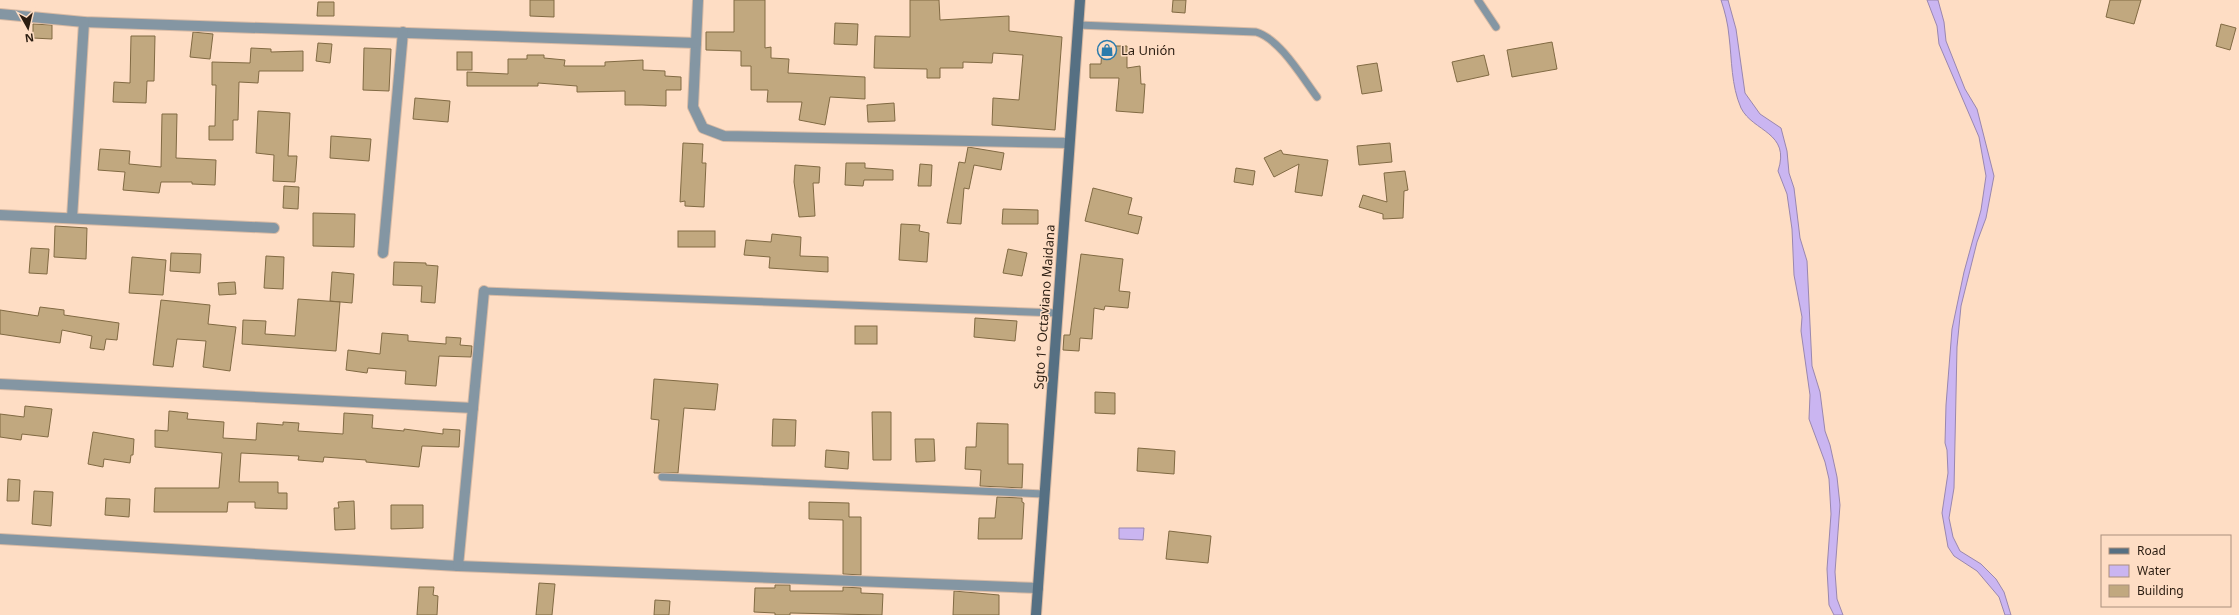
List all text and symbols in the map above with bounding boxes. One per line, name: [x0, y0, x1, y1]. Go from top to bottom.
north arrow: [8, 8, 48, 48]
text: N: [24, 30, 35, 46]
shop icon: La Unión: [1096, 39, 1118, 61]
place label: La Unión: [1121, 41, 1175, 59]
street label: Sgto 1° Octaviano Maidana: [1029, 224, 1059, 390]
legend: [2101, 535, 2231, 607]
text: Road: [2137, 542, 2166, 559]
text: Water: [2137, 562, 2171, 579]
text: Building: [2137, 582, 2184, 599]

